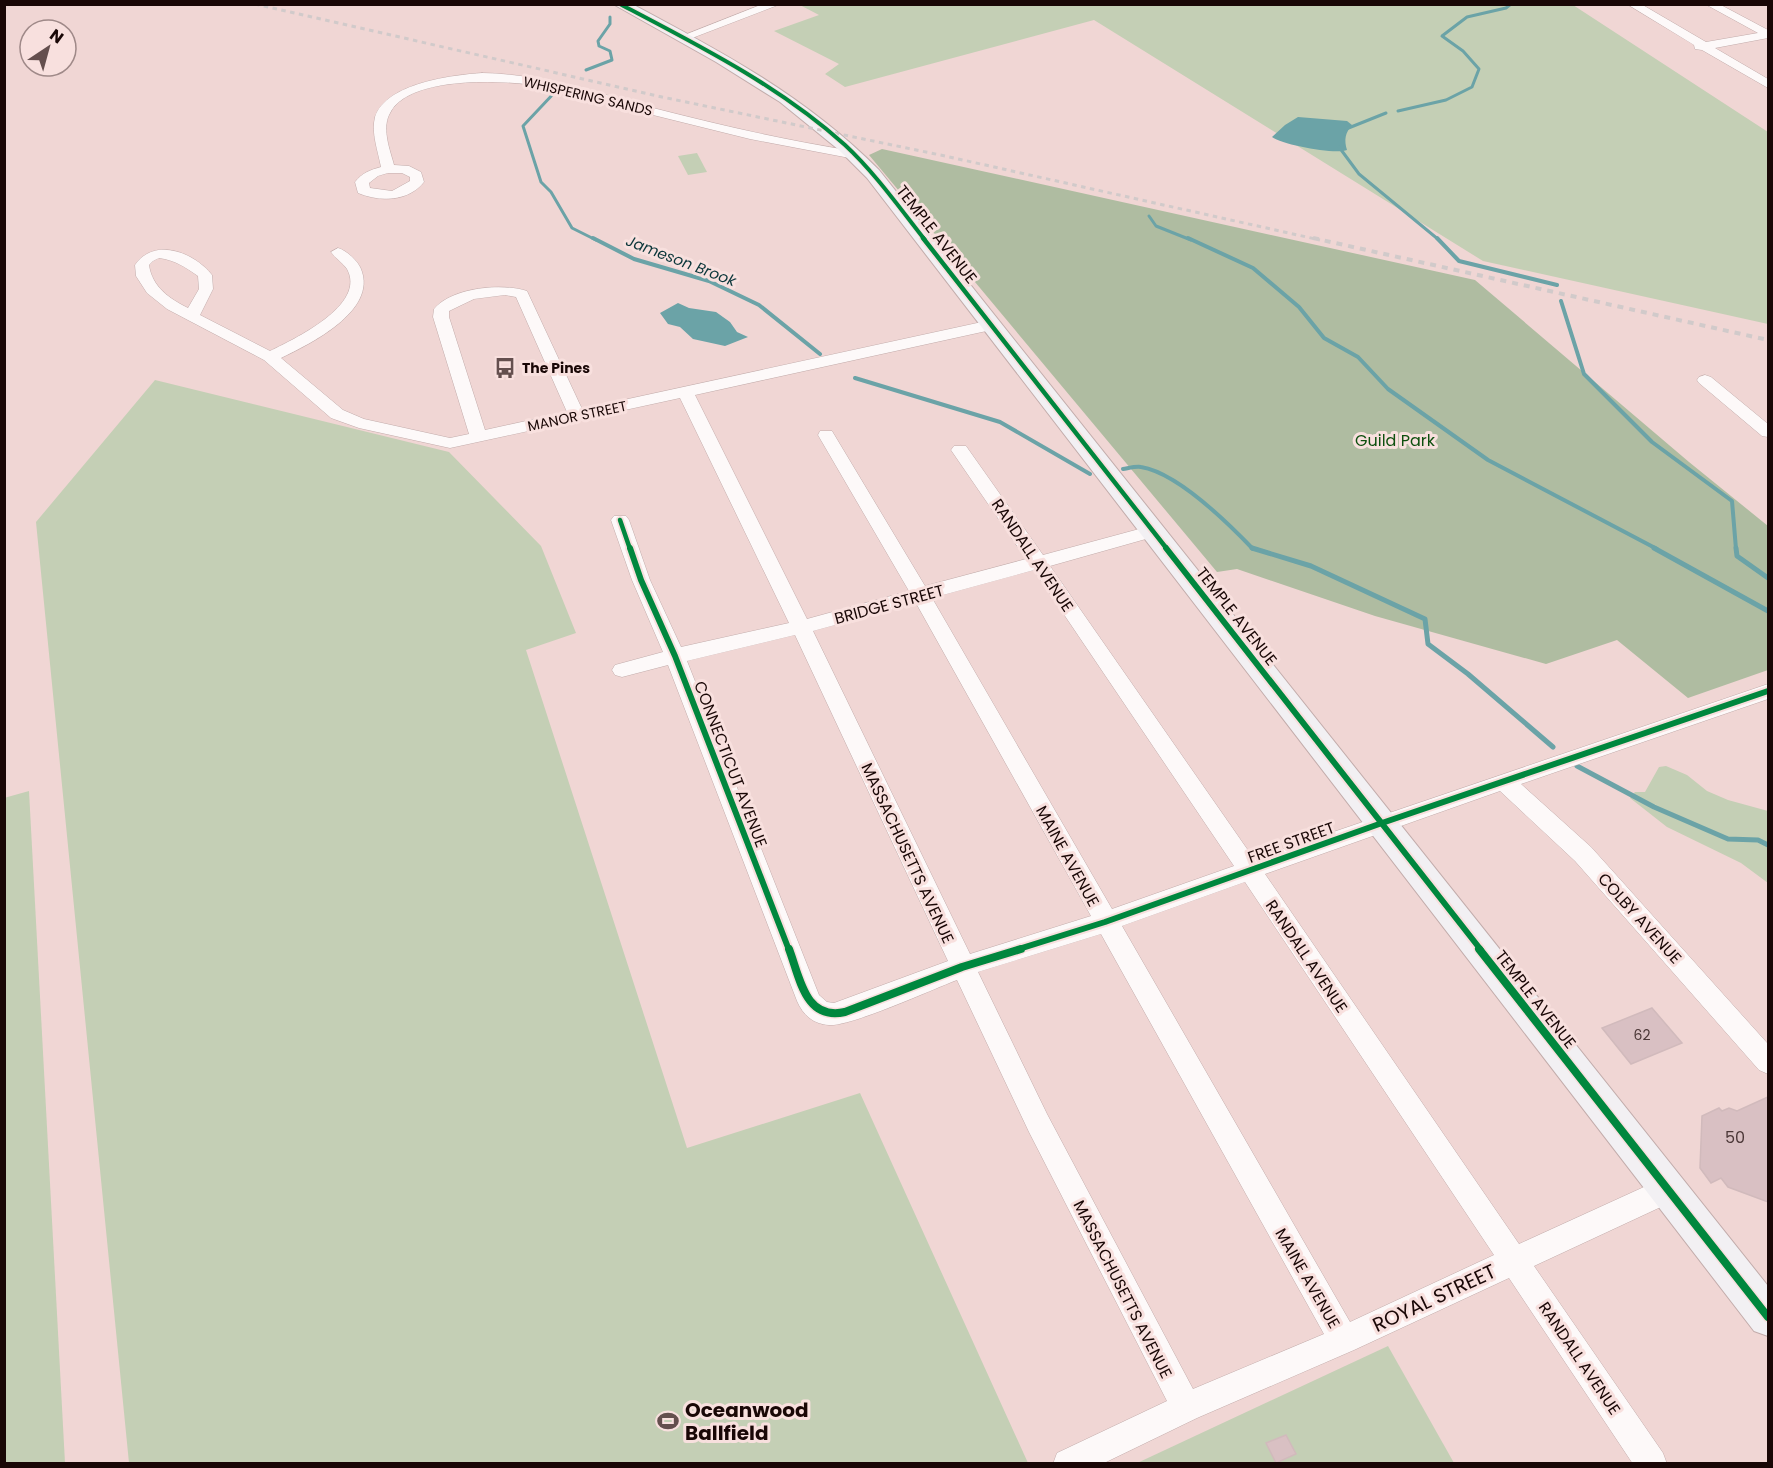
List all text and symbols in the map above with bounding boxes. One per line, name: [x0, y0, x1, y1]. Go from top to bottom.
north arrow: [18, 18, 78, 78]
text: N: [45, 23, 68, 49]
street label: WHISPERING SANDS: [521, 71, 655, 121]
street label: TEMPLE AVENUE: [891, 180, 982, 288]
water label: Jameson Brook: [623, 230, 740, 292]
bus stop icon: The Pines: [493, 356, 517, 380]
place label: The Pines: [522, 358, 590, 378]
street label: MANOR STREET: [526, 396, 629, 436]
park label: Guild Park: [1355, 429, 1436, 452]
street label: RANDALL AVENUE: [986, 494, 1079, 616]
street label: TEMPLE AVENUE: [1191, 562, 1282, 670]
street label: BRIDGE STREET: [832, 579, 947, 630]
street label: CONNECTICUT AVENUE: [688, 678, 773, 851]
street label: MASSACHUSETTS AVENUE: [855, 759, 960, 947]
street label: MAINE AVENUE: [1030, 802, 1105, 911]
street label: FREE STREET: [1244, 816, 1338, 869]
street label: COLBY AVENUE: [1592, 868, 1687, 969]
street label: RANDALL AVENUE: [1260, 895, 1353, 1017]
street label: TEMPLE AVENUE: [1490, 945, 1581, 1053]
house number: 62: [1634, 1025, 1650, 1045]
house number: 50: [1725, 1126, 1745, 1149]
street label: MASSACHUSETTS AVENUE: [1068, 1196, 1178, 1382]
street label: MAINE AVENUE: [1270, 1224, 1346, 1333]
street label: ROYAL STREET: [1368, 1257, 1500, 1339]
street label: RANDALL AVENUE: [1533, 1297, 1626, 1419]
place label: Oceanwood Ballfield: [685, 1396, 809, 1447]
sports icon: Oceanwood Ballfield: [656, 1409, 680, 1433]

